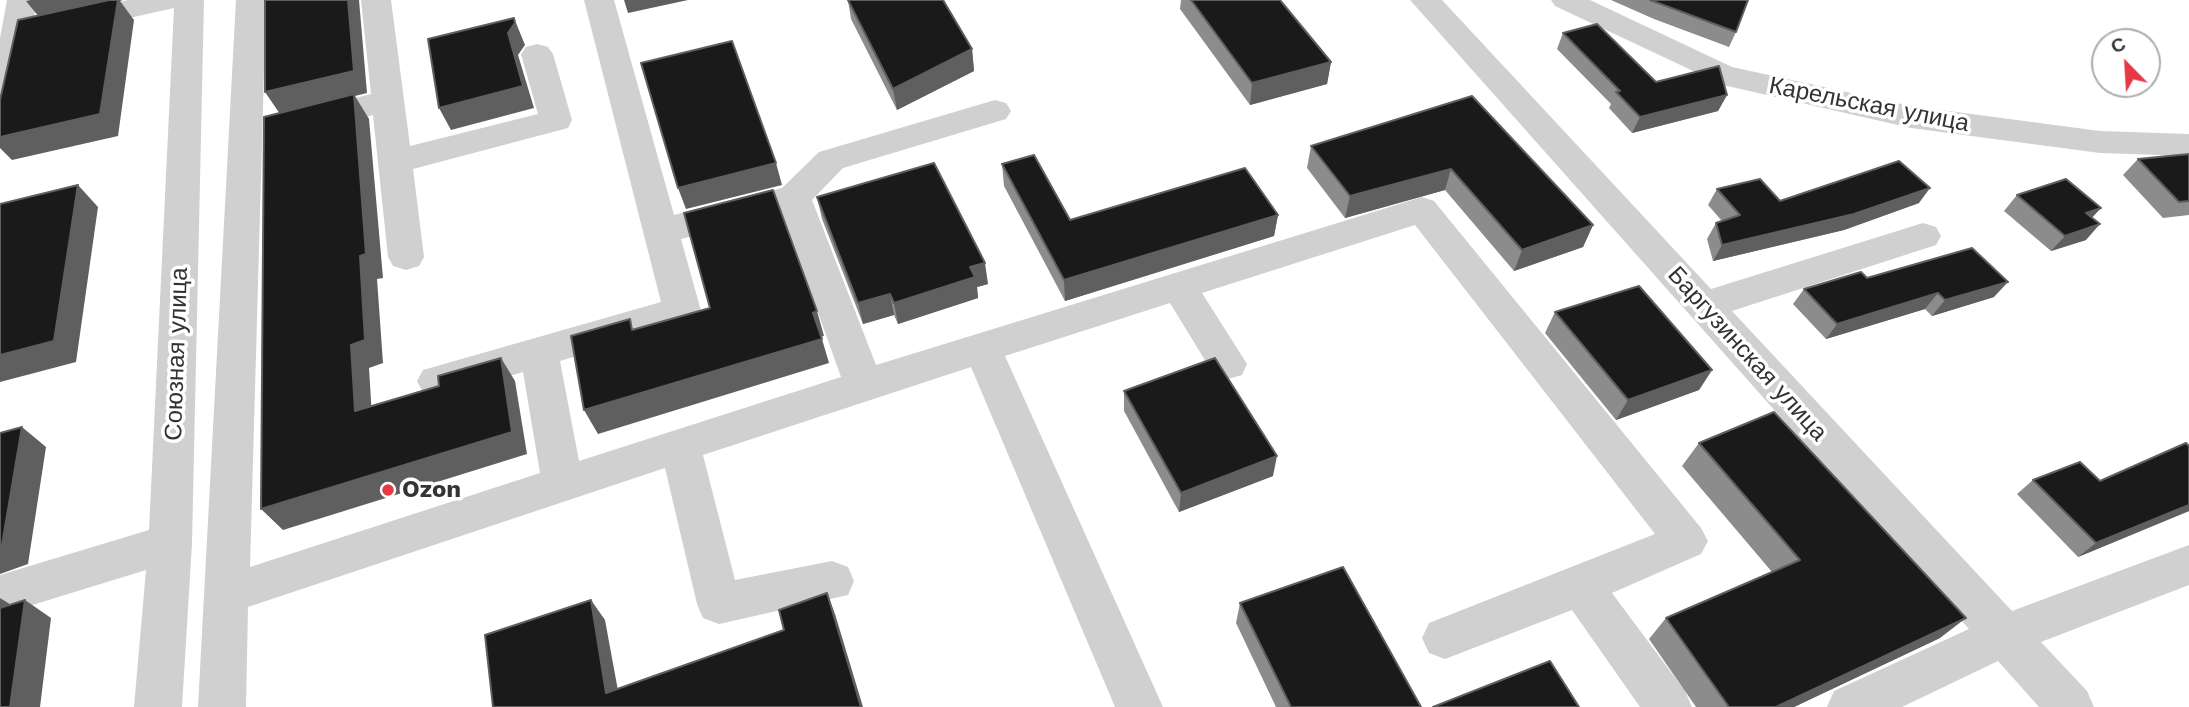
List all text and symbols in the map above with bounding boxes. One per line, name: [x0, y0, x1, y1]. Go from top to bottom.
north arrow: [2091, 28, 2161, 98]
text: С: [2107, 32, 2129, 58]
street label: Карельская улица: [1766, 71, 1972, 139]
street label: Баргузинская улица: [1661, 261, 1833, 447]
street label: Союзная улица: [160, 267, 194, 441]
place label: Ozon: [402, 476, 461, 504]
marker: Ozon: [380, 482, 396, 498]

